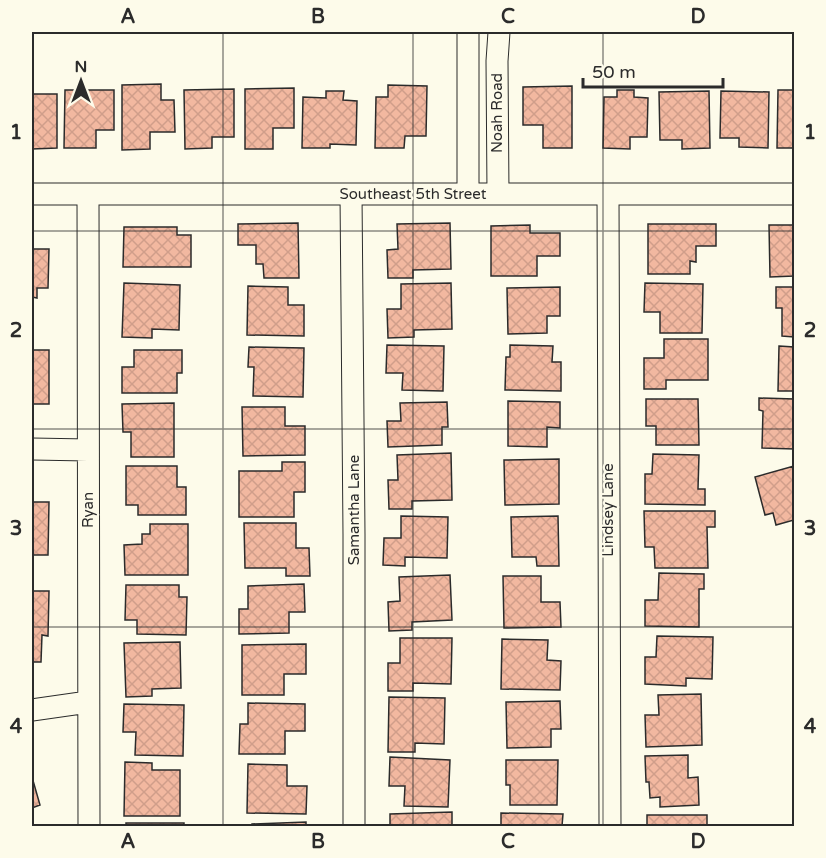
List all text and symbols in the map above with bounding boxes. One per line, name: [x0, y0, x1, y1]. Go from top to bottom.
text: A: [121, 5, 136, 29]
text: B: [311, 5, 325, 29]
text: C: [501, 5, 515, 29]
text: D: [690, 5, 706, 29]
north arrow: [51, 51, 111, 111]
scale bar: [583, 51, 722, 89]
text: N: [75, 57, 87, 77]
text: 50 m: [592, 61, 636, 83]
street label: Noah Road: [488, 73, 506, 153]
text: 1: [10, 121, 22, 145]
text: 1: [804, 121, 816, 145]
street label: Southeast 5th Street: [339, 185, 487, 203]
text: 2: [10, 319, 22, 343]
text: 2: [804, 319, 816, 343]
street label: Samantha Lane: [345, 455, 363, 565]
street label: Lindsey Lane: [599, 463, 617, 557]
street label: Ryan: [79, 492, 97, 528]
text: 3: [10, 517, 22, 541]
text: 3: [804, 517, 816, 541]
text: 4: [10, 715, 23, 739]
text: 4: [804, 715, 817, 739]
text: A: [121, 830, 136, 854]
text: B: [311, 830, 325, 854]
text: C: [501, 830, 515, 854]
text: D: [690, 830, 706, 854]

